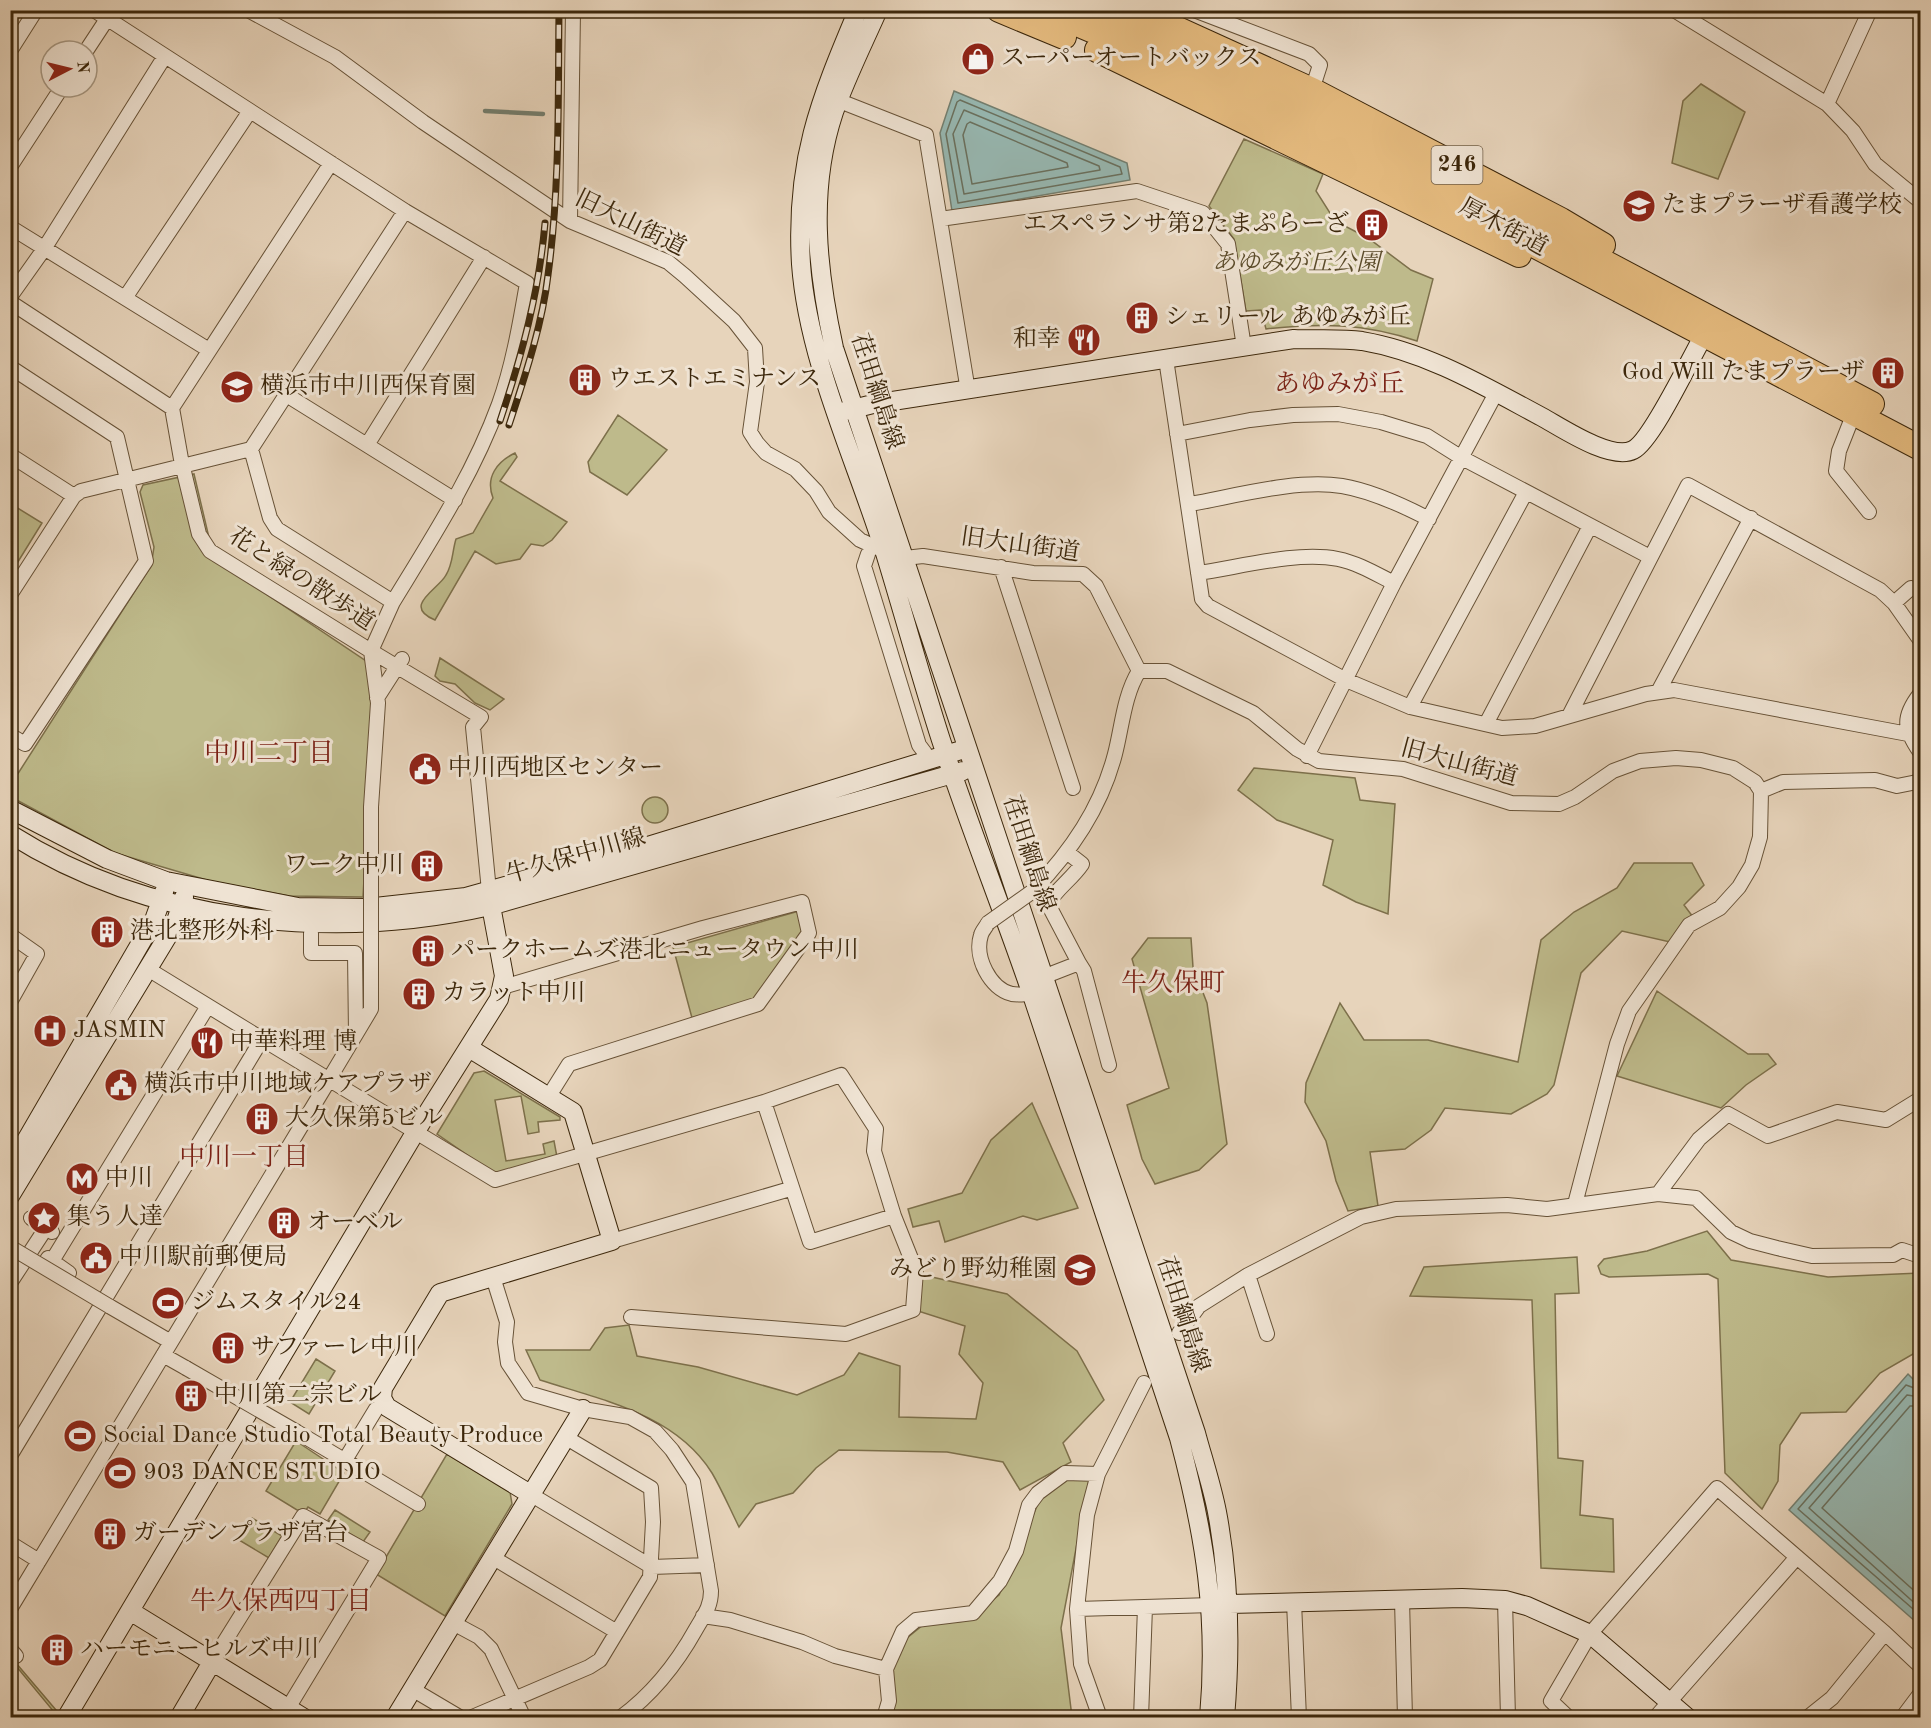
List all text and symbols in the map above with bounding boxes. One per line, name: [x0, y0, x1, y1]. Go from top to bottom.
north arrow: [39, 39, 99, 99]
shop icon: スーパーオートバックス: [960, 41, 996, 77]
place label: スーパーオートバックス: [1001, 46, 1261, 71]
text: N: [73, 60, 91, 75]
road number: 246: [1432, 146, 1482, 184]
street label: 旧大山街道: [571, 184, 691, 261]
school or university icon: たまプラーザ看護学校: [1621, 188, 1657, 224]
place label: たまプラーザ看護学校: [1662, 191, 1902, 218]
street label: 厚木街道: [1455, 192, 1552, 261]
building icon: エスペランサ第2たまぷらーざ: [1354, 207, 1390, 243]
place label: エスペランサ第2たまぷらーざ: [1023, 210, 1349, 237]
park label: あゆみが丘公園: [1212, 250, 1384, 276]
building icon: シェリール あゆみが丘: [1124, 300, 1160, 336]
place label: シェリール あゆみが丘: [1165, 304, 1411, 330]
restaurant icon: 和幸: [1066, 322, 1102, 358]
place label: 和幸: [1013, 325, 1061, 352]
street label: 荏田綱島線: [846, 330, 909, 453]
building icon: God Will たまプラーザ: [1870, 355, 1906, 391]
place label: God Will たまプラーザ: [1622, 359, 1865, 385]
building icon: ウエストエミナンス: [567, 362, 603, 398]
place label: ウエストエミナンス: [608, 367, 821, 392]
school or university icon: 横浜市中川西保育園: [219, 369, 255, 405]
district label: あゆみが丘: [1274, 370, 1404, 398]
place label: 横浜市中川西保育園: [260, 372, 476, 399]
street label: 花と緑の散歩道: [224, 522, 380, 636]
street label: 旧大山街道: [959, 523, 1082, 566]
street label: 旧大山街道: [1398, 734, 1521, 791]
district label: 中川二丁目: [204, 739, 334, 767]
public building icon: 中川西地区センター: [407, 751, 443, 787]
place label: 中川西地区センター: [448, 754, 663, 781]
street label: 荏田綱島線: [998, 792, 1061, 915]
street label: 牛久保中川線: [503, 823, 649, 888]
building icon: ワーク中川: [409, 848, 445, 884]
place label: ワーク中川: [284, 851, 404, 878]
building icon: 港北整形外科: [89, 914, 125, 950]
place label: 港北整形外科: [130, 917, 274, 944]
building icon: パークホームズ港北ニュータウン中川: [410, 933, 446, 969]
place label: パークホームズ港北ニュータウン中川: [451, 936, 859, 963]
district label: 牛久保町: [1121, 969, 1225, 997]
building icon: カラット中川: [401, 976, 437, 1012]
place label: カラット中川: [442, 979, 586, 1006]
hospital icon: JASMIN: [32, 1013, 68, 1049]
place label: JASMIN: [73, 1019, 166, 1043]
restaurant icon: 中華料理 博: [189, 1025, 225, 1061]
place label: 中華料理 博: [230, 1028, 357, 1055]
public building icon: 横浜市中川地域ケアプラザ: [103, 1067, 139, 1103]
place label: 横浜市中川地域ケアプラザ: [144, 1070, 432, 1097]
building icon: 大久保第5ビル: [244, 1101, 280, 1137]
place label: 大久保第5ビル: [285, 1104, 443, 1131]
district label: 中川一丁目: [179, 1143, 309, 1171]
metro station icon: 中川: [64, 1161, 100, 1197]
place label: 中川: [105, 1164, 153, 1191]
place icon: 集う人達: [26, 1200, 62, 1236]
place label: 集う人達: [67, 1203, 163, 1230]
building icon: オーベル: [266, 1205, 302, 1241]
place label: オーベル: [307, 1210, 403, 1235]
public building icon: 中川駅前郵便局: [78, 1240, 114, 1276]
place label: 中川駅前郵便局: [119, 1243, 287, 1270]
school or university icon: みどり野幼稚園: [1062, 1252, 1098, 1288]
street label: 荏田綱島線: [1152, 1253, 1215, 1376]
place label: みどり野幼稚園: [889, 1255, 1057, 1282]
sports icon: ジムスタイル24: [150, 1285, 186, 1321]
place label: ジムスタイル24: [191, 1289, 361, 1315]
building icon: サファーレ中川: [210, 1330, 246, 1366]
place label: サファーレ中川: [251, 1333, 418, 1360]
building icon: 中川第二宗ビル: [173, 1378, 209, 1414]
place label: 中川第二宗ビル: [214, 1381, 382, 1408]
sports icon: Social Dance Studio Total Beauty Produce: [62, 1418, 98, 1454]
place label: Social Dance Studio Total Beauty Produce: [103, 1424, 543, 1448]
sports icon: 903 DANCE STUDIO: [102, 1455, 138, 1491]
place label: 903 DANCE STUDIO: [143, 1461, 381, 1485]
building icon: ガーデンプラザ宮台: [92, 1516, 128, 1552]
place label: ガーデンプラザ宮台: [133, 1519, 349, 1546]
district label: 牛久保西四丁目: [190, 1587, 372, 1615]
building icon: ハーモニーヒルズ中川: [39, 1632, 75, 1668]
place label: ハーモニーヒルズ中川: [80, 1635, 319, 1662]

